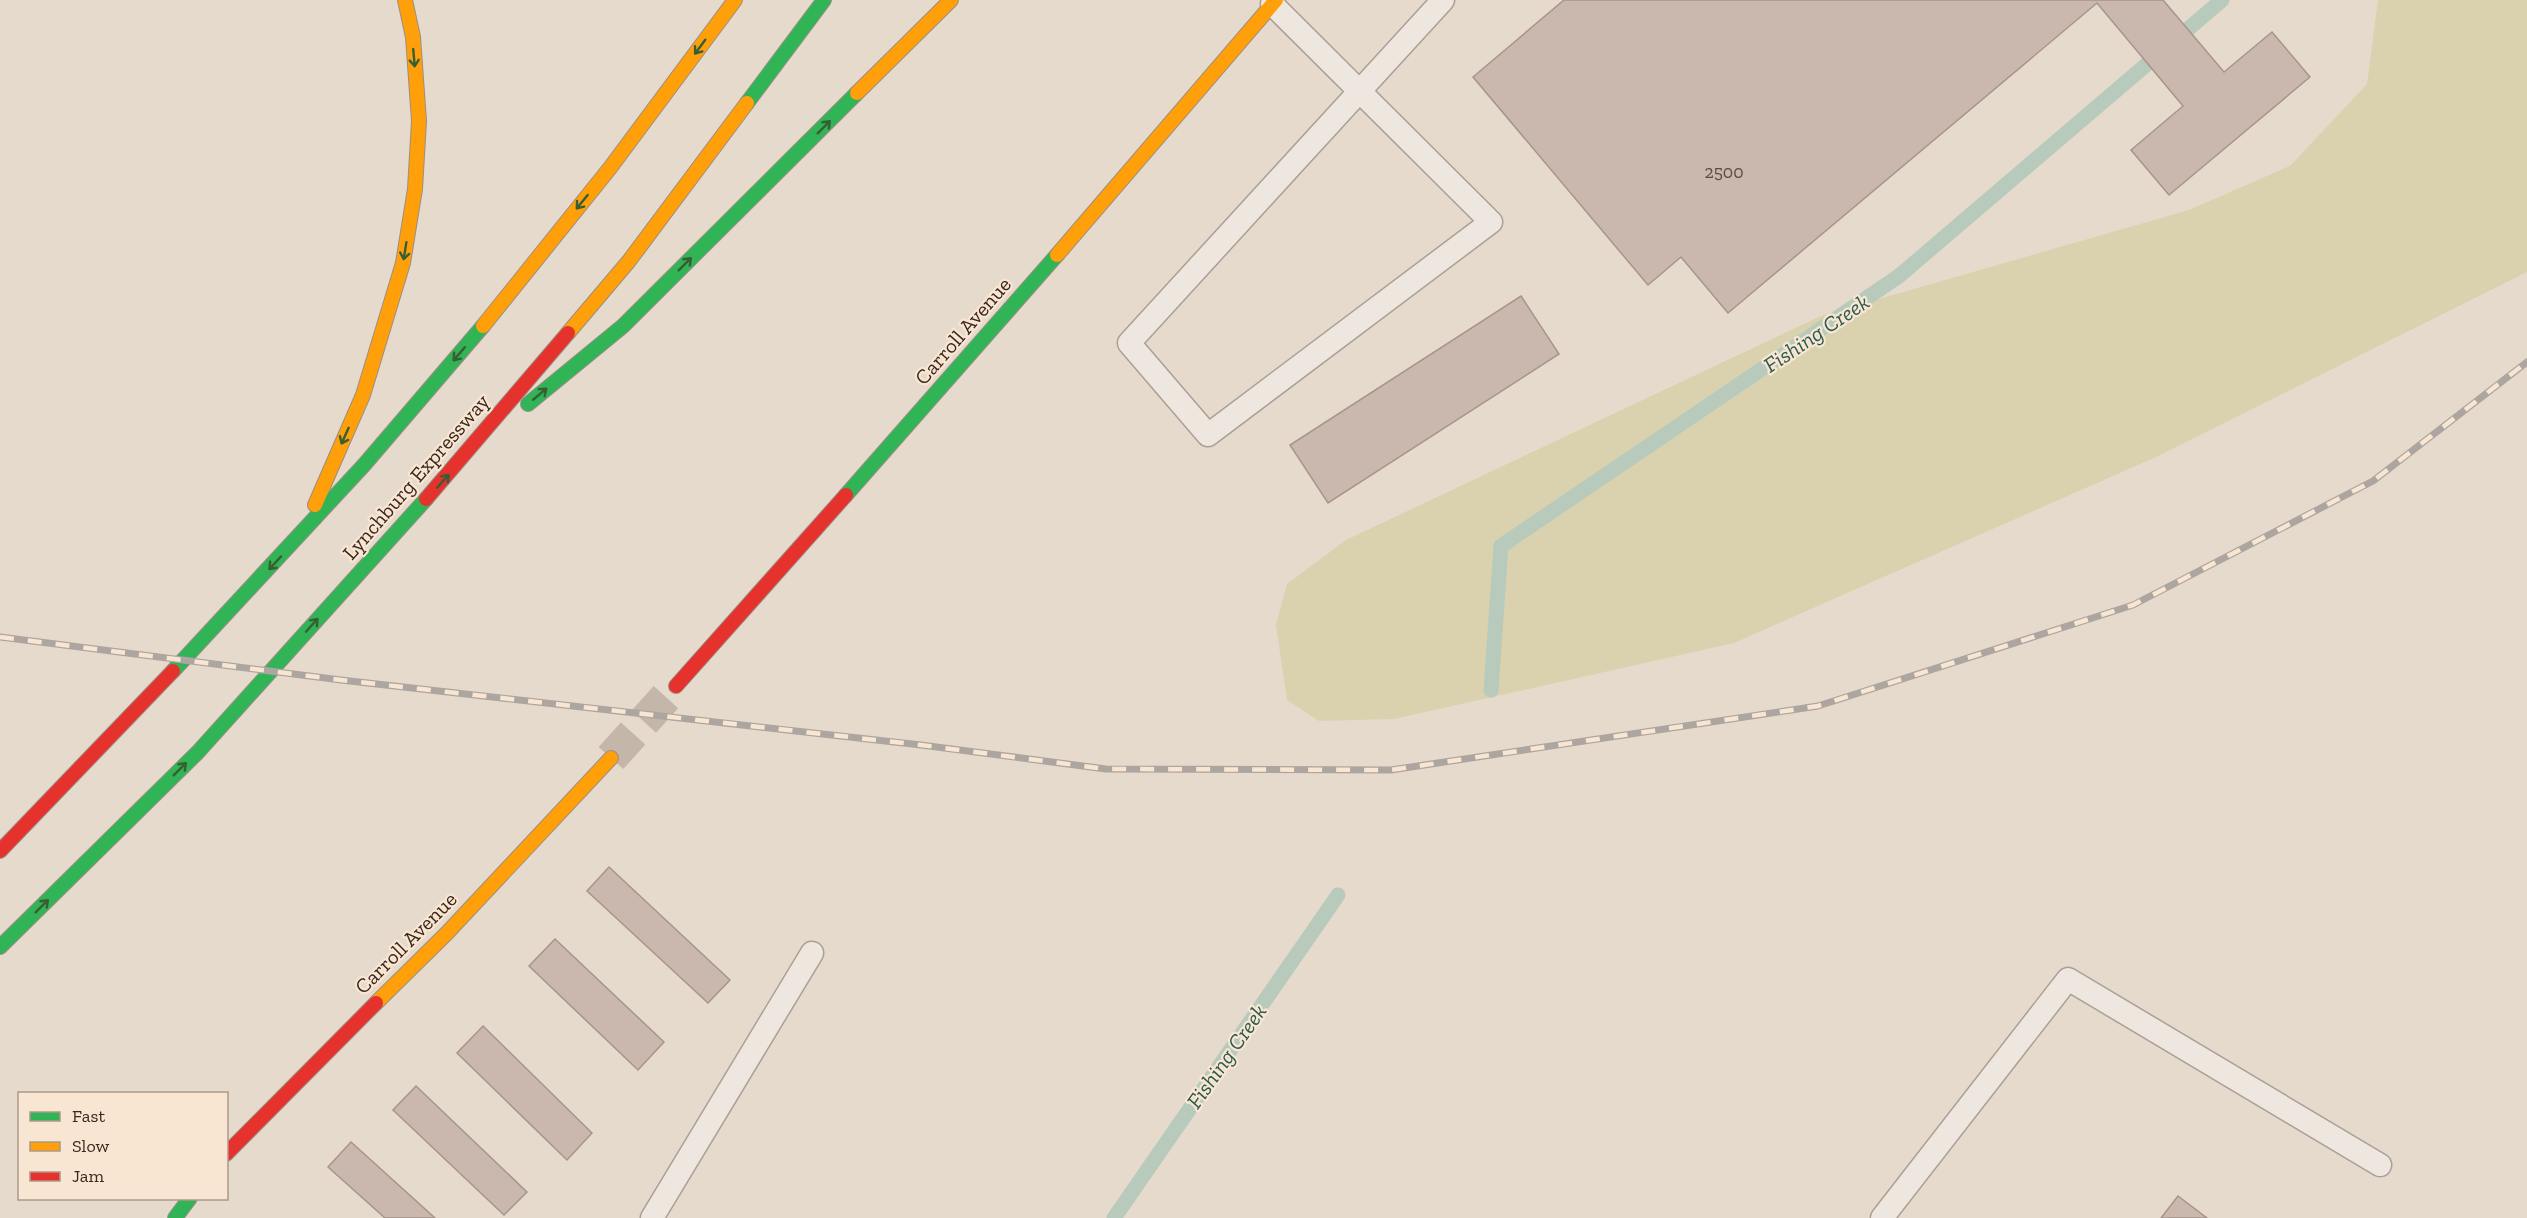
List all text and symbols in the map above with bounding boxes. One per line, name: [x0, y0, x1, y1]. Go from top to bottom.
one-way arrow: [694, 39, 707, 55]
one-way arrow: [409, 47, 420, 67]
one-way arrow: [816, 120, 831, 135]
house number: 2500: [1704, 161, 1744, 183]
one-way arrow: [576, 194, 589, 210]
one-way arrow: [400, 241, 411, 261]
one-way arrow: [677, 257, 692, 272]
street label: Carroll Avenue: [909, 272, 1016, 389]
water label: Fishing Creek: [1758, 288, 1874, 379]
one-way arrow: [452, 346, 466, 361]
one-way arrow: [532, 388, 548, 401]
street label: Lynchburg Expressway: [337, 389, 495, 565]
one-way arrow: [338, 427, 350, 445]
one-way arrow: [436, 473, 450, 488]
one-way arrow: [268, 556, 282, 571]
one-way arrow: [305, 618, 319, 633]
one-way arrow: [173, 762, 188, 776]
street label: Carroll Avenue: [349, 886, 462, 999]
one-way arrow: [34, 899, 49, 913]
water label: Fishing Creek: [1181, 999, 1272, 1114]
legend: [18, 1092, 228, 1200]
text: Fast: [72, 1105, 105, 1127]
text: Slow: [72, 1135, 109, 1157]
text: Jam: [72, 1165, 104, 1187]

